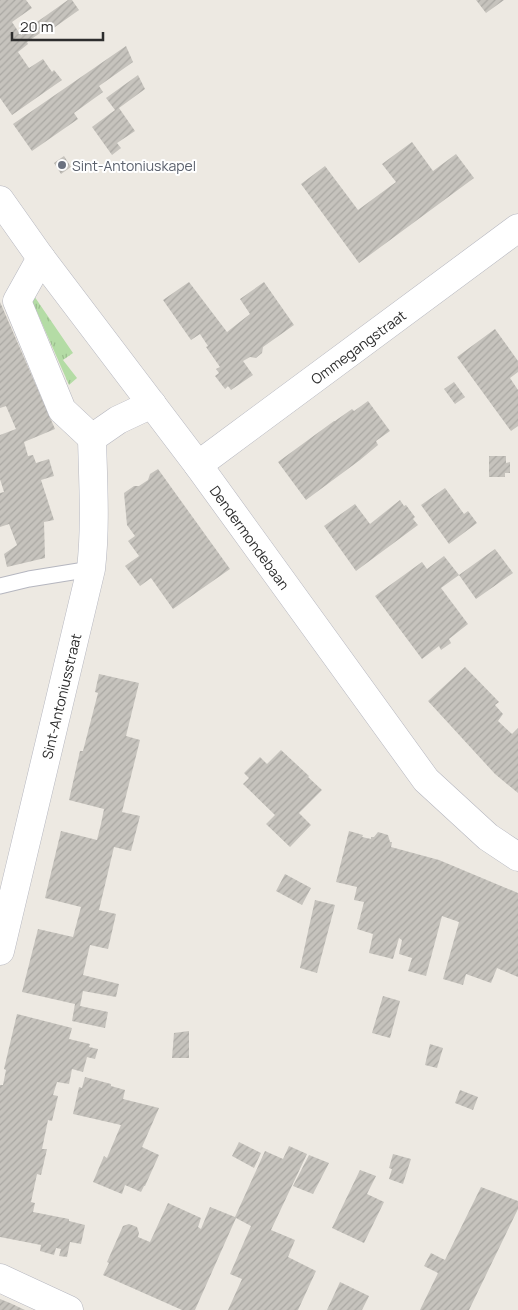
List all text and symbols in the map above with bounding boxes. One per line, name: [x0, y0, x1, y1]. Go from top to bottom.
scale bar: [12, 10, 104, 42]
text: 20 m: [20, 16, 53, 37]
place label: Sint-Antoniuskapel: [72, 156, 196, 175]
marker: Sint-Antoniuskapel: [56, 159, 68, 171]
street label: Ommegangstraat: [307, 305, 410, 388]
street label: Dendermondebaan: [206, 481, 294, 593]
street label: Sint-Antoniusstraat: [37, 631, 85, 761]

